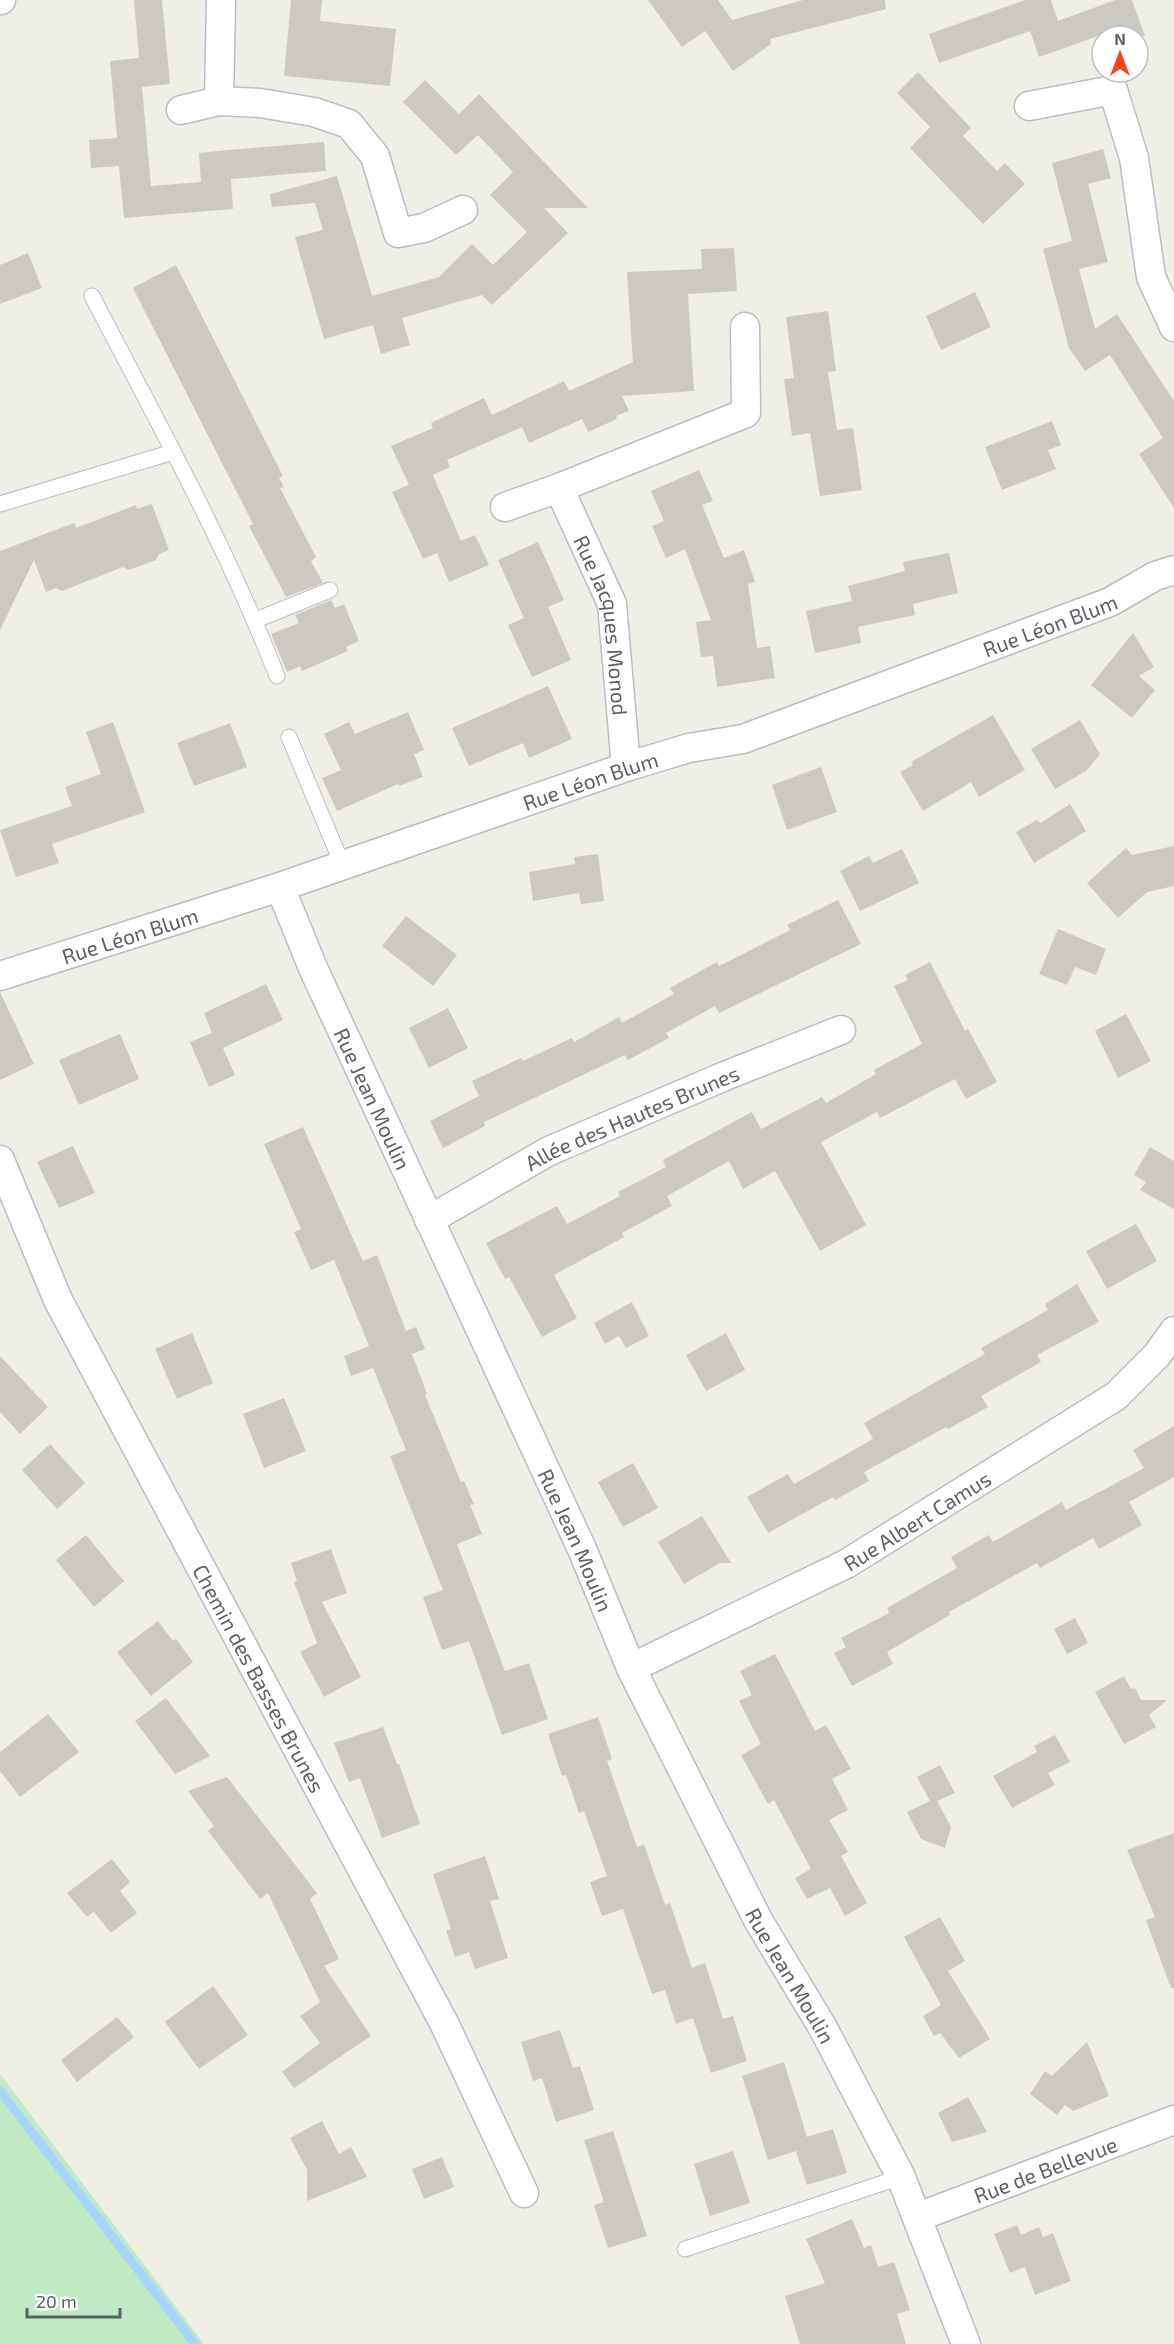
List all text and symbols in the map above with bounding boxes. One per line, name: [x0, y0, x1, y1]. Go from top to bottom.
north arrow: [1090, 24, 1150, 84]
text: N: [1114, 29, 1126, 48]
street label: Rue Jacques Monod: [570, 531, 634, 716]
street label: Rue Léon Blum: [979, 588, 1120, 661]
street label: Rue Léon Blum: [519, 746, 661, 814]
street label: Rue Léon Blum: [58, 901, 201, 968]
street label: Rue Jean Moulin: [330, 1023, 417, 1173]
street label: Allée des Hautes Brunes: [520, 1059, 743, 1175]
street label: Rue Jean Moulin: [534, 1464, 619, 1615]
street label: Rue Albert Camus: [838, 1465, 995, 1575]
street label: Chemin des Basses Brunes: [189, 1560, 331, 1796]
street label: Rue Jean Moulin: [741, 1903, 841, 2047]
street label: Rue de Bellevue: [970, 2130, 1120, 2207]
scale bar: [27, 2281, 120, 2319]
text: 20 m: [36, 2290, 77, 2312]

